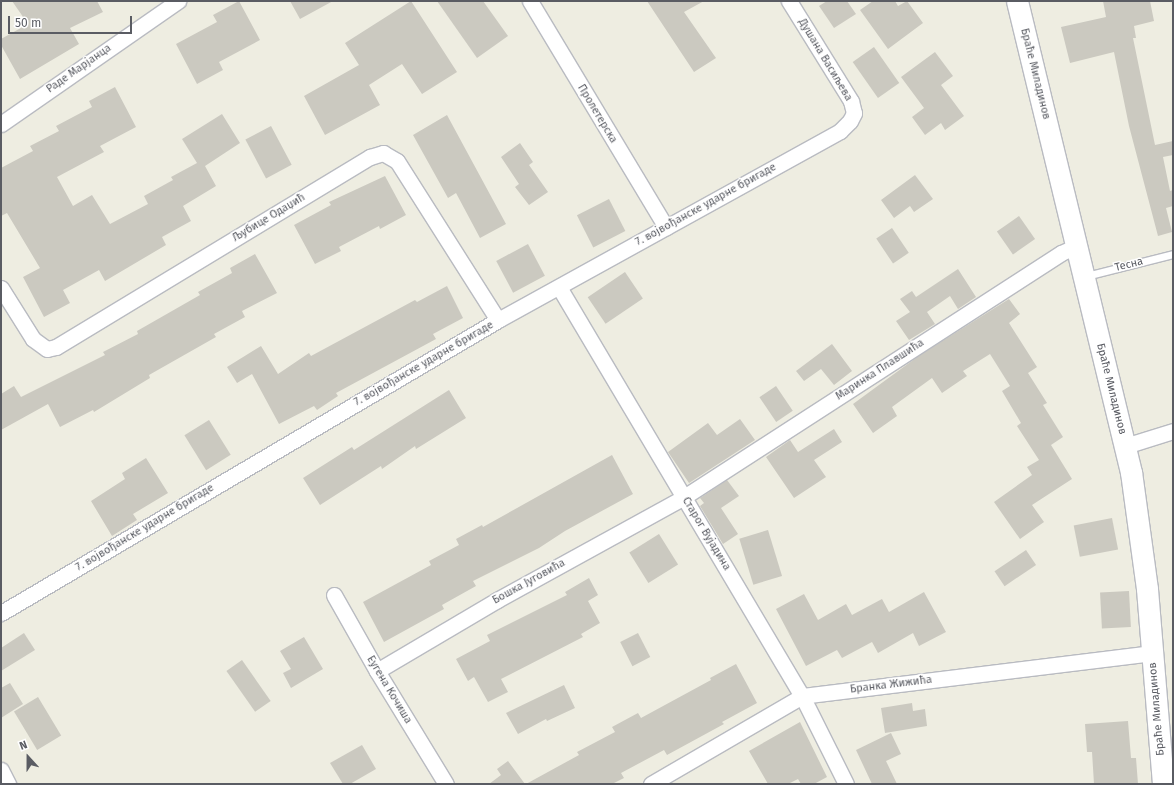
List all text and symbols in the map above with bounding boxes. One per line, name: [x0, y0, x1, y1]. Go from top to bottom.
scale bar: [10, 8, 134, 34]
text: 50 m: [15, 16, 41, 30]
street label: Душана Васиљева: [795, 16, 855, 104]
street label: Браће Миладинов: [1017, 27, 1053, 121]
street label: Раде Марјанца: [44, 42, 114, 96]
street label: Пролетерска: [574, 82, 620, 146]
street label: 7. војвођанске ударне бригаде: [633, 161, 779, 249]
street label: Љубице Одаџић: [230, 191, 308, 245]
street label: Тесна: [1113, 255, 1145, 275]
street label: 7. војвођанске ударне бригаде: [352, 319, 496, 409]
street label: Маринка Плавшића: [833, 337, 927, 403]
street label: Браће Миладинов: [1093, 342, 1129, 436]
street label: 7. војвођанске ударне бригаде: [74, 481, 216, 575]
street label: Старог Вујадина: [679, 495, 733, 573]
street label: Бошка Југовића: [490, 557, 568, 607]
street label: Еугена Кочиша: [363, 654, 415, 726]
street label: Браће Миладинов: [1146, 662, 1168, 756]
street label: Бранка Жижића: [849, 673, 933, 697]
north arrow: [8, 737, 48, 777]
text: N: [18, 738, 29, 753]

